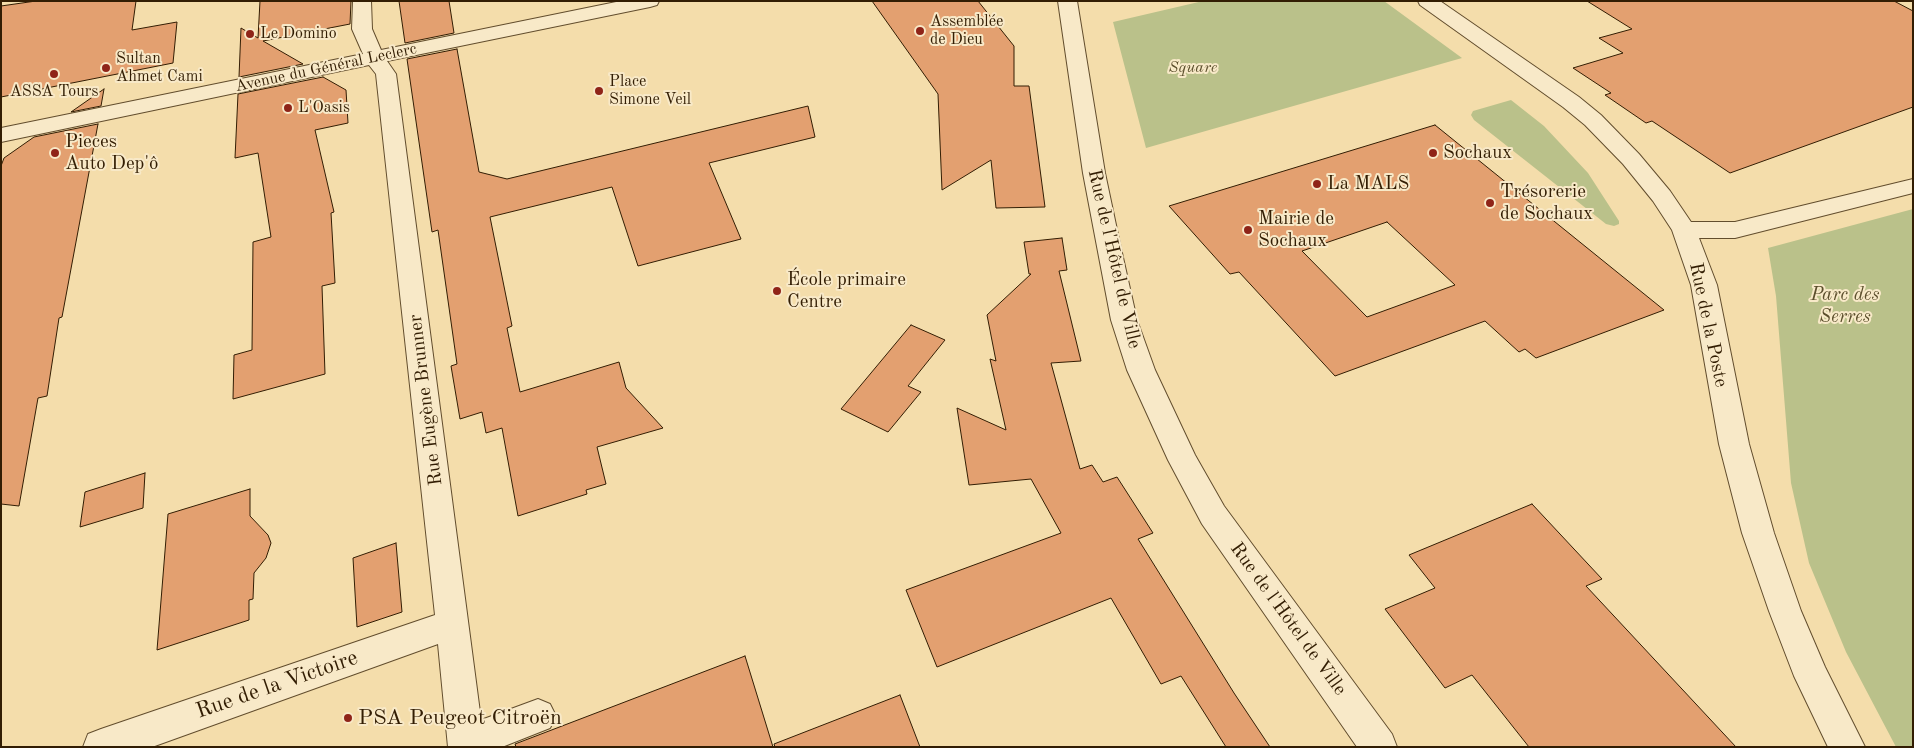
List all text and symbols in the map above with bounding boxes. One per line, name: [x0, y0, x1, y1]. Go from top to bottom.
place label: Assemblée de Dieu: [930, 12, 1003, 50]
place label: Le Domino: [260, 24, 337, 44]
marker: Assemblée de Dieu: [914, 25, 926, 37]
marker: Le Domino: [244, 28, 256, 40]
street label: Avenue du Général Leclerc: [233, 39, 419, 97]
place label: Sultan Ahmet Cami: [116, 49, 203, 87]
park label: Square: [1169, 58, 1217, 78]
marker: Sultan Ahmet Cami: [100, 62, 112, 74]
marker: ASSA Tours: [48, 68, 60, 80]
place label: Place Simone Veil: [609, 72, 691, 110]
place label: ASSA Tours: [10, 82, 98, 102]
marker: Place Simone Veil: [593, 85, 605, 97]
place label: L'Oasis: [298, 98, 350, 118]
marker: L'Oasis: [282, 102, 294, 114]
place label: Pieces Auto Dep'ô: [65, 131, 158, 175]
place label: Sochaux: [1443, 142, 1512, 164]
marker: Pieces Auto Dep'ô: [49, 147, 61, 159]
marker: Sochaux: [1427, 147, 1439, 159]
street label: Rue de l'Hôtel de Ville: [1082, 167, 1146, 351]
place label: La MALS: [1327, 173, 1409, 195]
marker: La MALS: [1311, 178, 1323, 190]
place label: Trésorerie de Sochaux: [1500, 181, 1593, 225]
marker: Trésorerie de Sochaux: [1484, 197, 1496, 209]
place label: Mairie de Sochaux: [1258, 208, 1334, 252]
marker: Mairie de Sochaux: [1242, 224, 1254, 236]
street label: Rue de la Poste: [1684, 261, 1732, 389]
place label: École primaire Centre: [787, 269, 906, 313]
park label: Parc des Serres: [1810, 284, 1880, 328]
marker: École primaire Centre: [771, 285, 783, 297]
street label: Rue Eugène Brunner: [404, 313, 448, 487]
street label: Rue de l'Hôtel de Ville: [1225, 538, 1351, 700]
street label: Rue de la Victoire: [192, 645, 362, 725]
place label: PSA Peugeot Citroën: [358, 705, 562, 731]
marker: PSA Peugeot Citroën: [342, 712, 354, 724]

